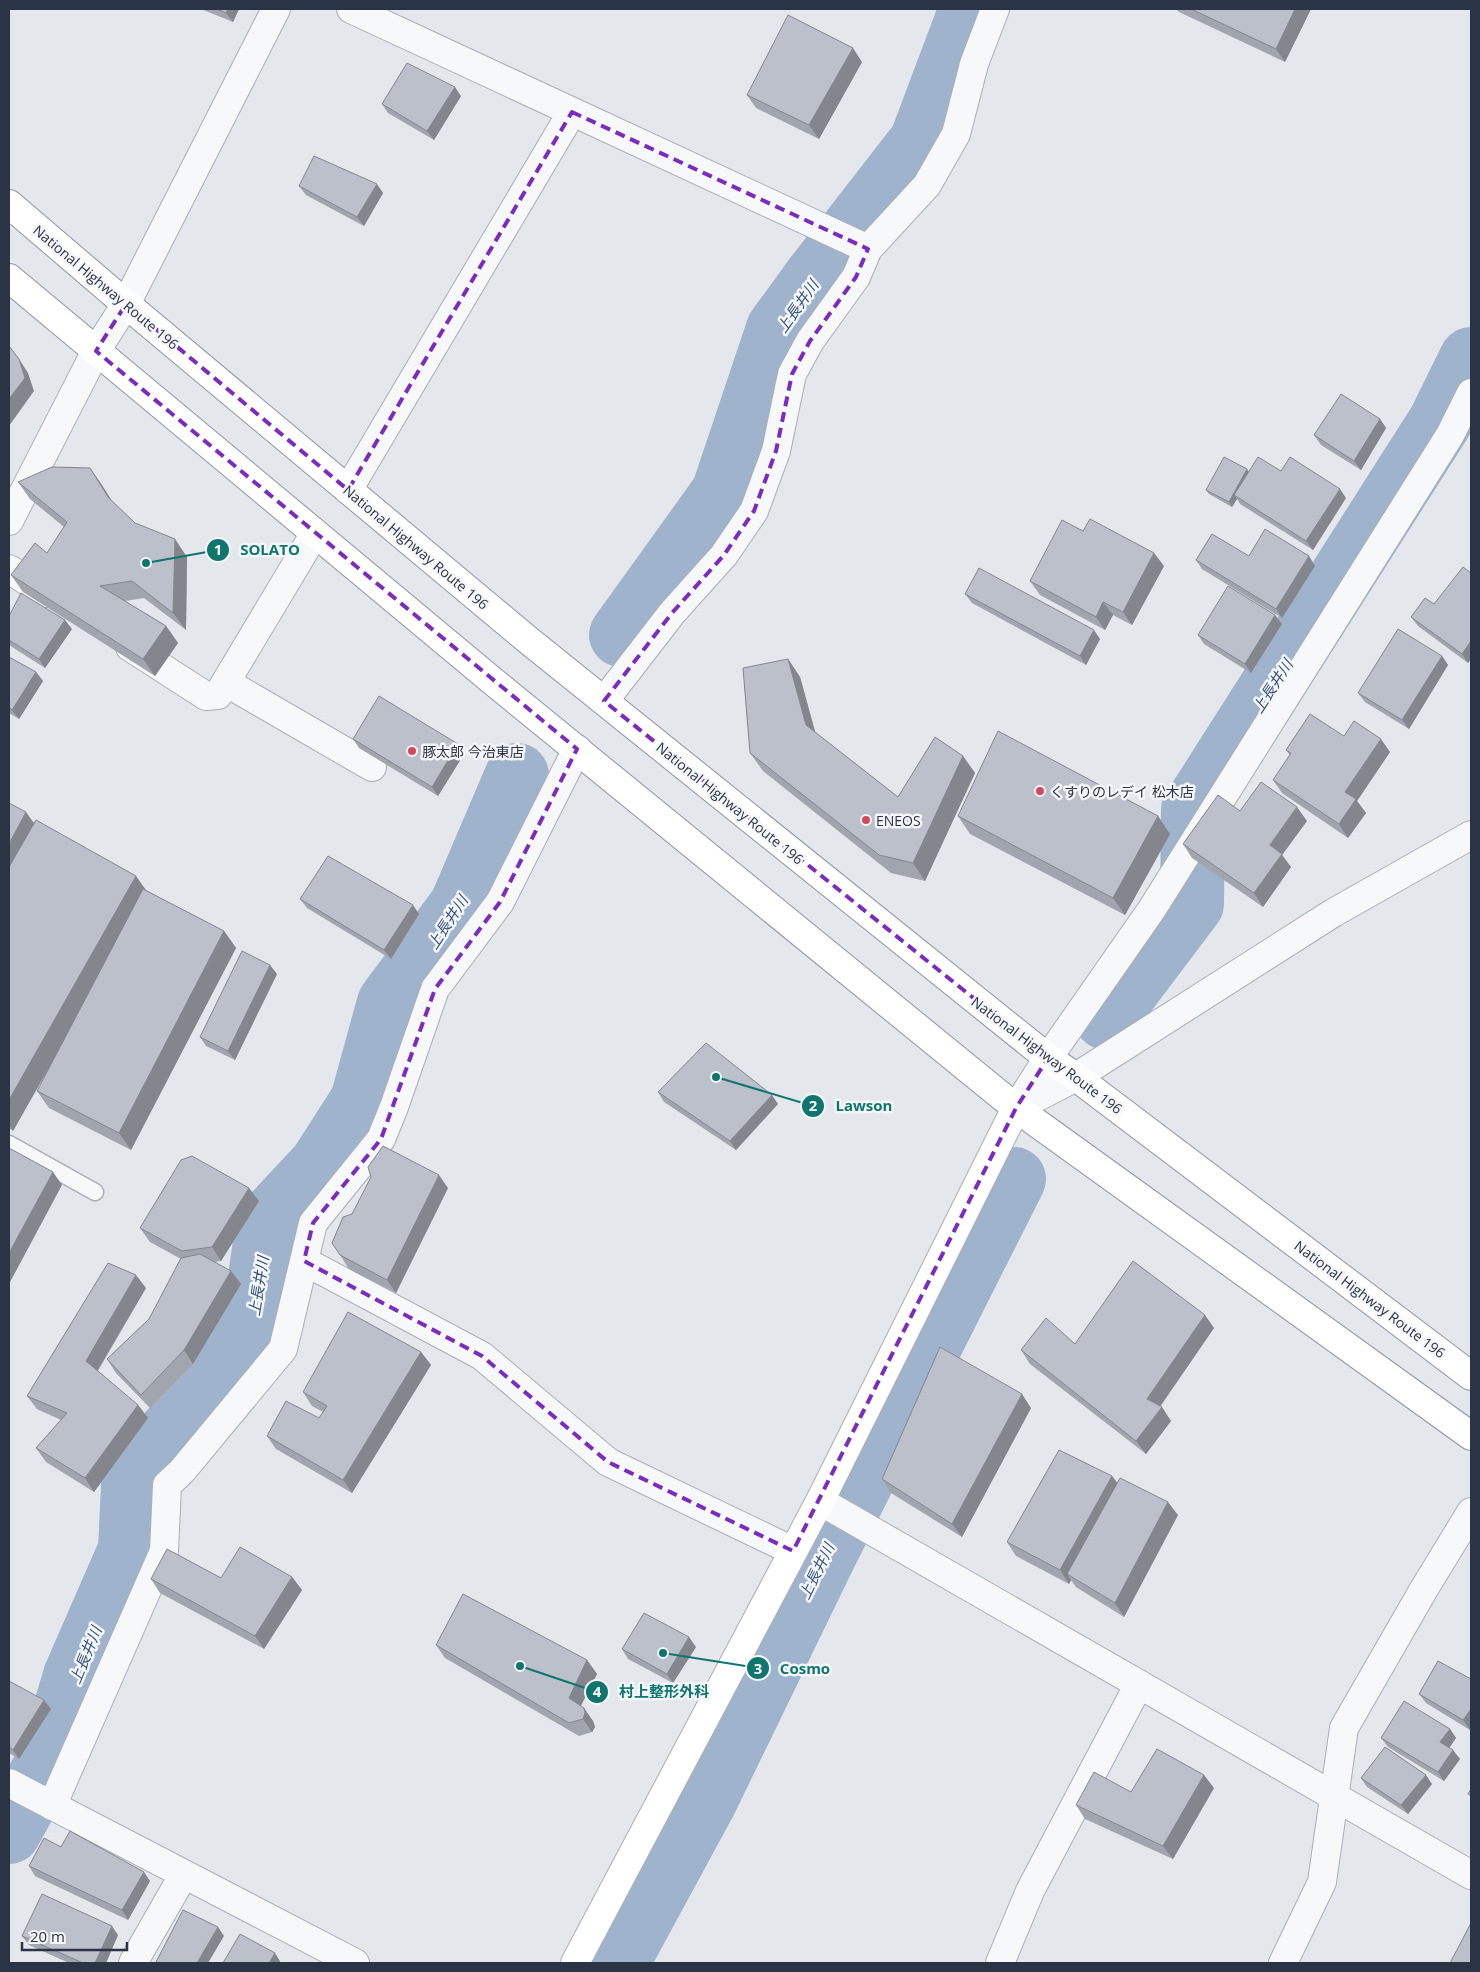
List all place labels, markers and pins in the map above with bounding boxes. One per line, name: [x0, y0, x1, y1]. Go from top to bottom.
callout: SOLATO: [205, 535, 310, 565]
place label: 豚太郎 今治東店: [422, 742, 524, 761]
marker: 豚太郎 今治東店: [406, 745, 418, 757]
place label: くすりのレデイ 松木店: [1050, 782, 1194, 801]
marker: くすりのレデイ 松木店: [1034, 785, 1046, 797]
place label: ENEOS: [876, 811, 921, 830]
marker: ENEOS: [860, 814, 872, 826]
callout: Lawson: [800, 1091, 902, 1121]
callout: Cosmo: [745, 1653, 840, 1683]
callout: 村上整形外科: [584, 1677, 719, 1707]

